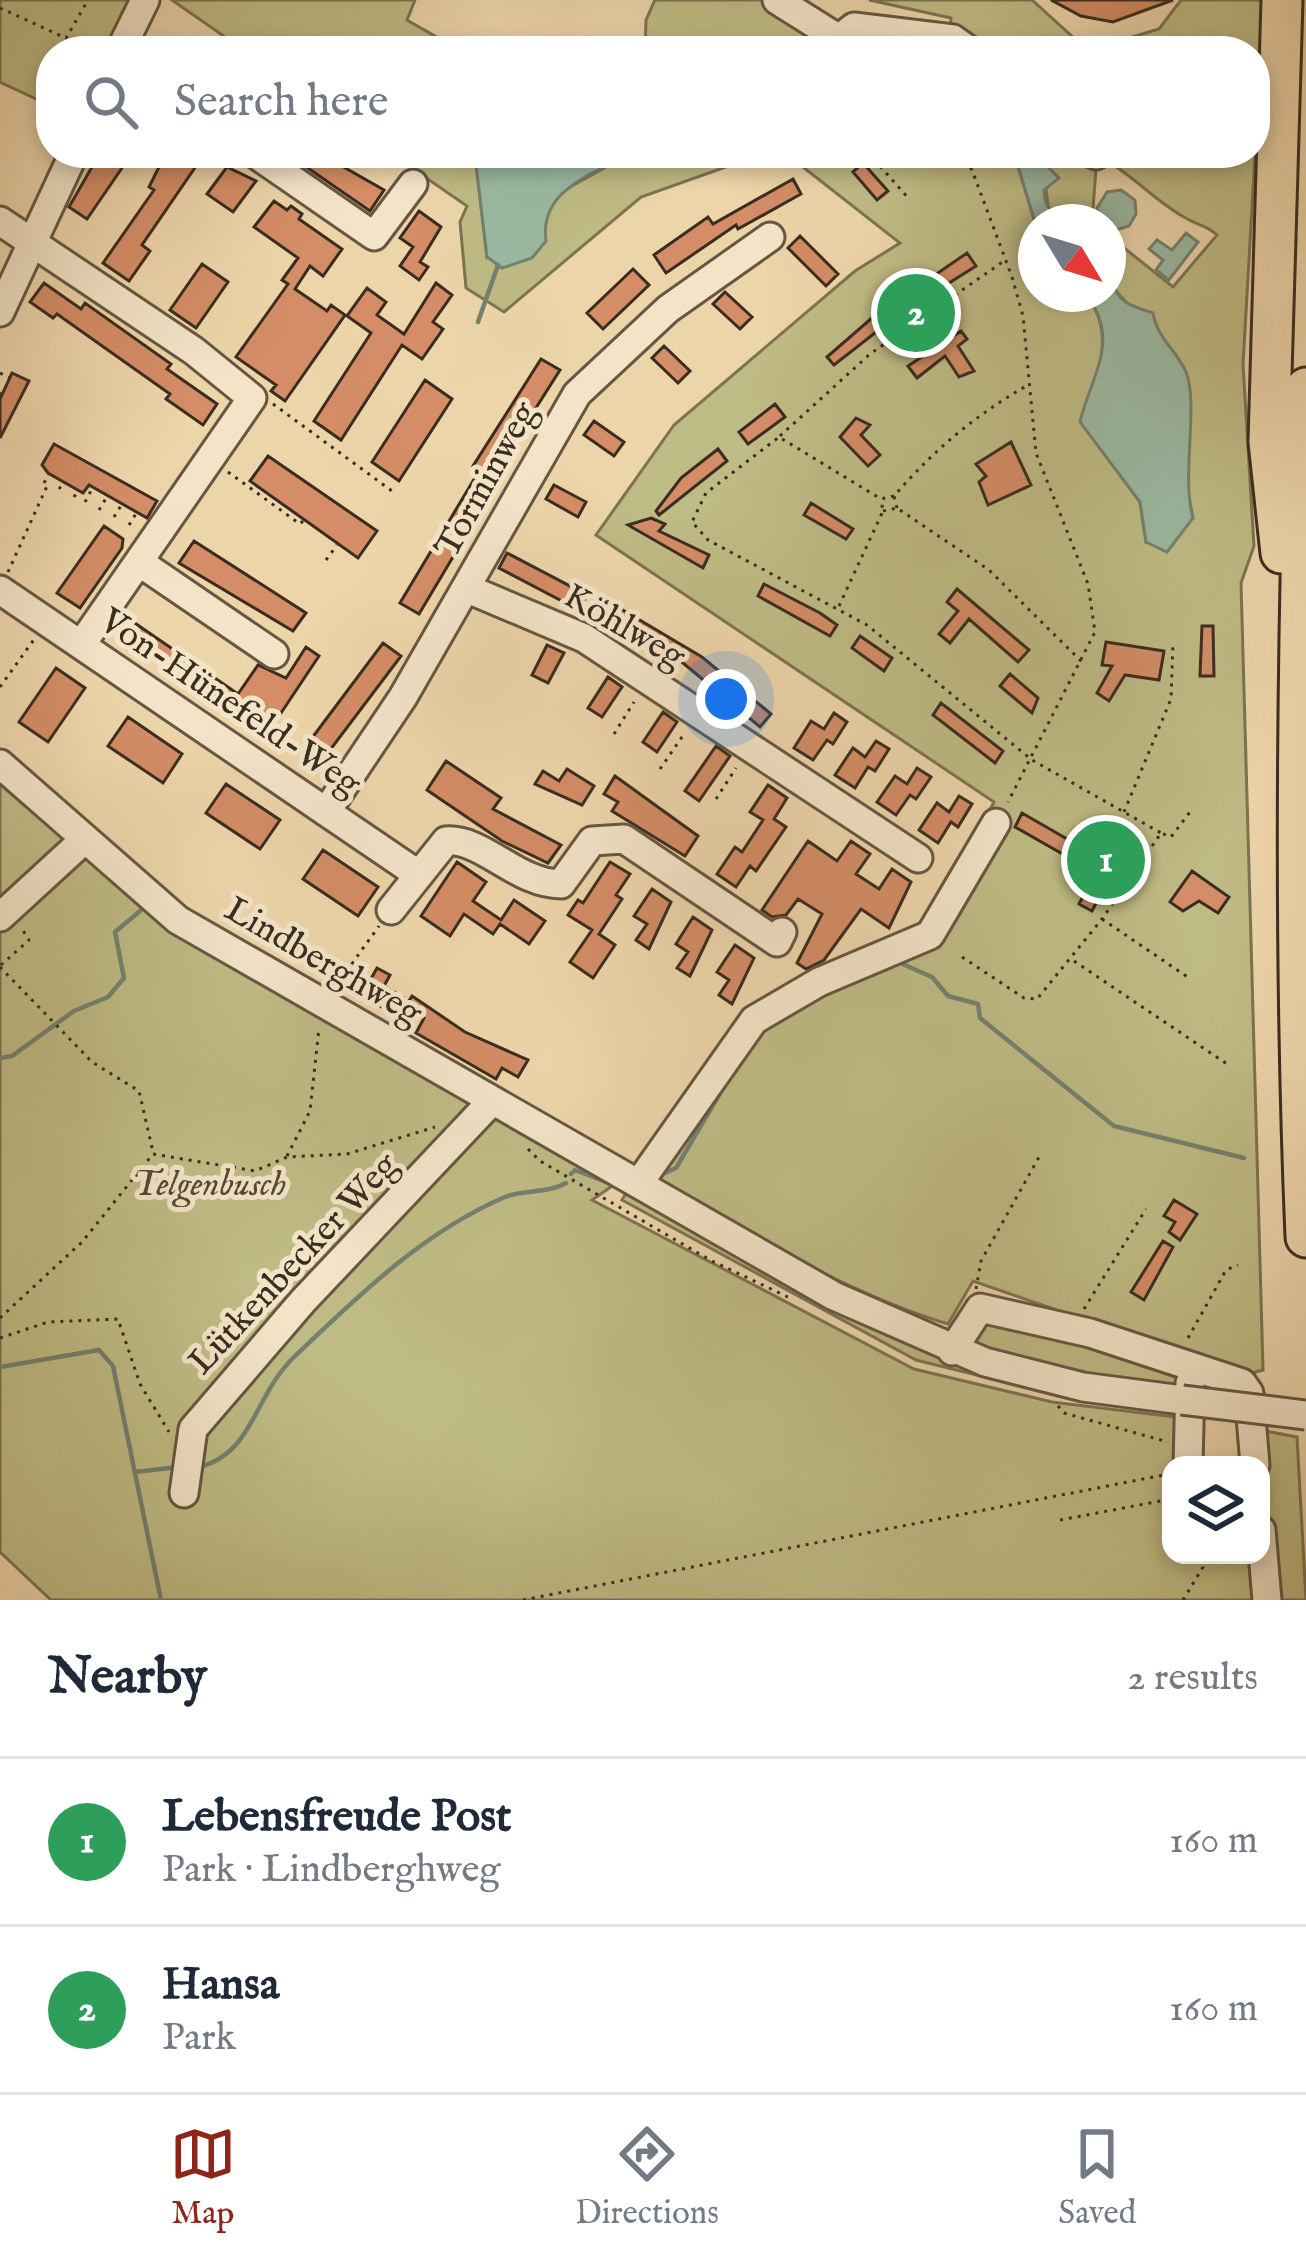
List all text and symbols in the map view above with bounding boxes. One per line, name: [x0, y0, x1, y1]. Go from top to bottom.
search box: [36, 36, 1270, 168]
icon: search: [78, 69, 144, 135]
text: Search here: [174, 74, 388, 131]
north arrow: [1018, 204, 1126, 312]
pin: 2: [877, 268, 955, 358]
street label: Torminweg: [425, 394, 549, 566]
street label: Köhlweg: [555, 574, 693, 680]
street label: Von-Hünefeld-Weg: [90, 598, 370, 808]
your location: [696, 669, 756, 729]
pin: 1: [1067, 815, 1145, 905]
street label: Lindberghweg: [216, 887, 430, 1037]
street label: Lütkenbecker Weg: [179, 1143, 409, 1385]
park label: Telgenbusch: [132, 1162, 286, 1208]
map controls: [1162, 1456, 1270, 1564]
button: layers: [1162, 1456, 1270, 1564]
text: Nearby: [48, 1646, 207, 1711]
text: 2 results: [1127, 1654, 1258, 1703]
text: Lebensfreude Post: [162, 1789, 512, 1846]
text: 1: [80, 1817, 94, 1866]
text: 160 m: [1169, 1817, 1258, 1866]
text: Park · Lindberghweg: [162, 1846, 500, 1895]
text: Hansa: [162, 1957, 279, 2014]
text: 2: [78, 1985, 96, 2034]
text: 160 m: [1169, 1985, 1258, 2034]
text: Park: [162, 2014, 236, 2063]
tab: Map: [170, 2121, 236, 2235]
tab: Directions: [575, 2121, 719, 2235]
tab: Saved: [1058, 2121, 1136, 2235]

